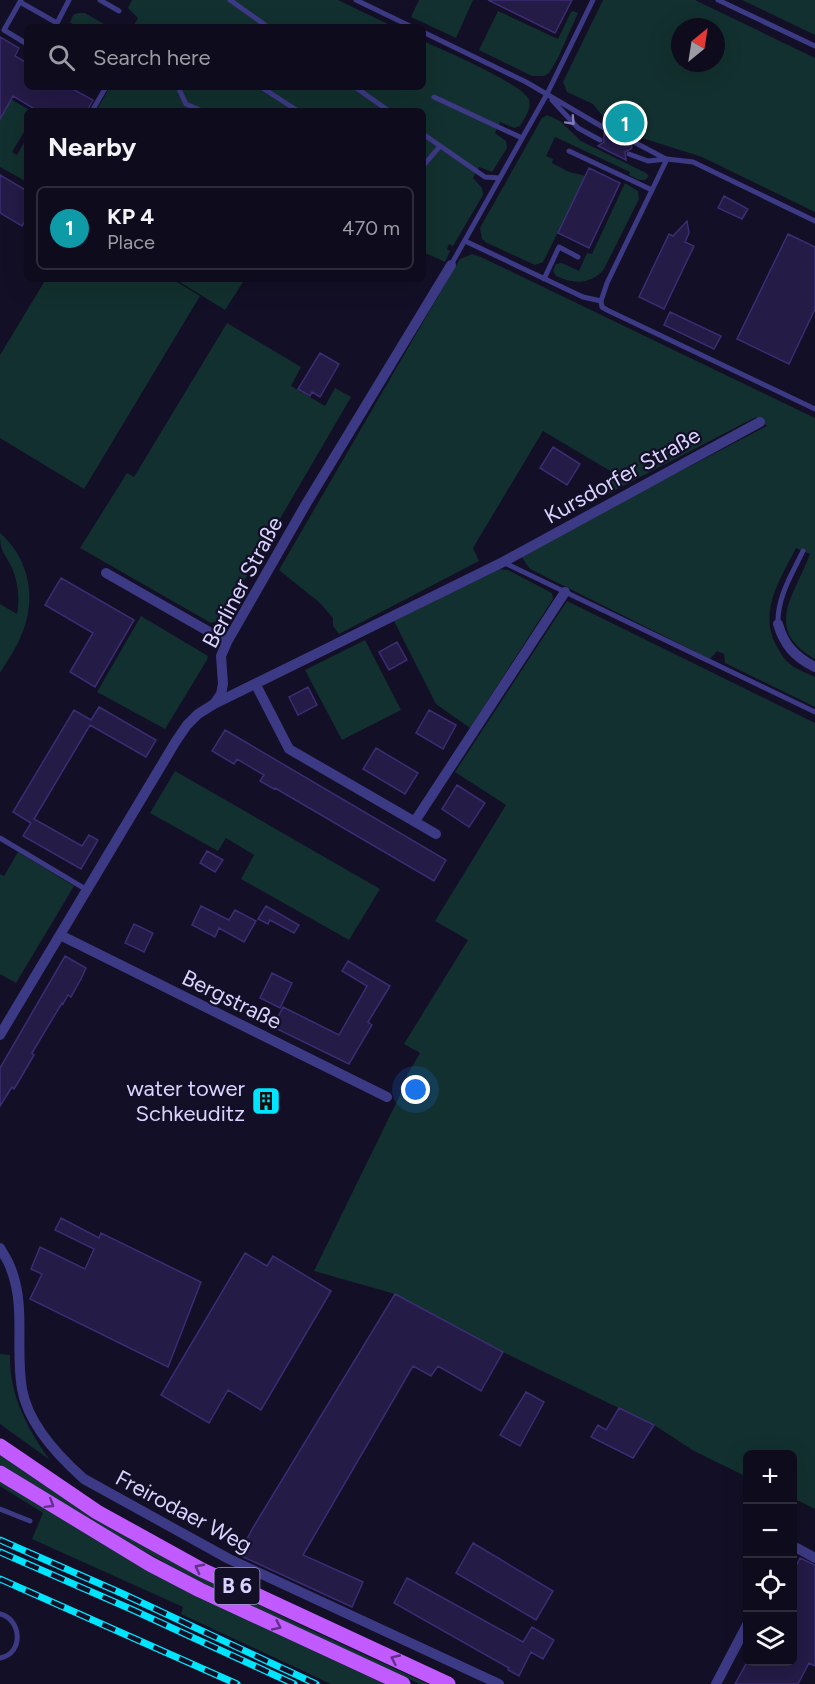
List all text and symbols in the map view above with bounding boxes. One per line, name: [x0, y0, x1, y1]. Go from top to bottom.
north arrow: [671, 18, 725, 72]
search box: [24, 24, 426, 90]
icon: search: [45, 41, 78, 74]
text: Search here: [93, 44, 211, 71]
pin: 1: [606, 100, 644, 146]
one-way arrow: [564, 114, 575, 124]
text: Nearby: [48, 131, 136, 163]
text: KP 4: [107, 203, 154, 230]
text: 1: [65, 216, 74, 240]
text: 470 m: [342, 216, 400, 240]
text: Place: [107, 230, 155, 254]
street label: Kursdorfer Straße: [539, 421, 705, 529]
street label: Berliner Straße: [197, 512, 288, 653]
street label: Bergstraße: [178, 964, 286, 1035]
place label: water tower Schkeuditz: [126, 1075, 246, 1127]
your location: [401, 1075, 430, 1104]
building icon: water tower Schkeuditz: [250, 1085, 282, 1117]
map controls: [743, 1450, 797, 1666]
button: +: [743, 1450, 797, 1504]
street label: Freirodaer Weg: [111, 1464, 257, 1559]
one-way arrow: [43, 1496, 54, 1507]
button: −: [743, 1504, 797, 1558]
button: locate: [743, 1558, 797, 1612]
one-way arrow: [195, 1564, 205, 1575]
road number: B 6: [214, 1568, 260, 1604]
button: layers: [743, 1612, 797, 1666]
one-way arrow: [270, 1618, 281, 1630]
one-way arrow: [390, 1655, 401, 1667]

